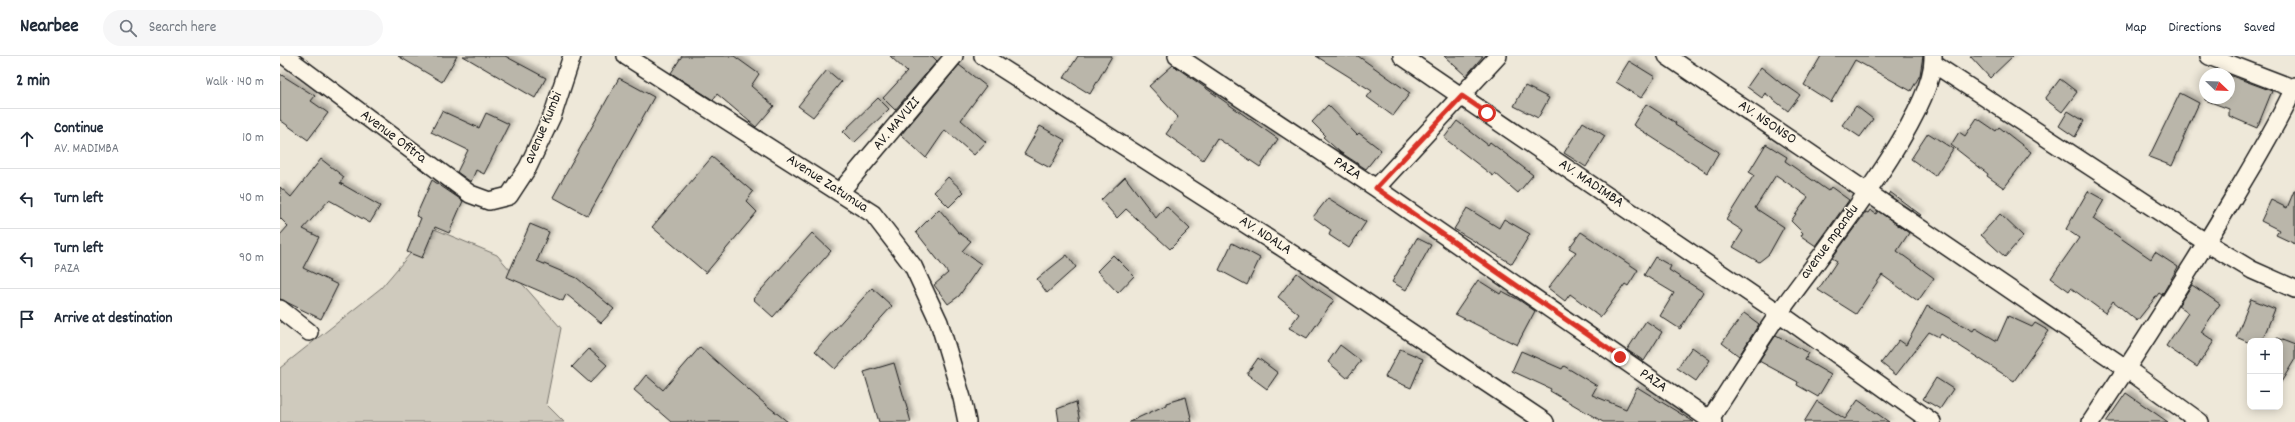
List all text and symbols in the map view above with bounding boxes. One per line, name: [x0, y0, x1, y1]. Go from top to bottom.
search box: [103, 10, 383, 46]
text: Nearbee: [20, 14, 79, 41]
icon: search: [117, 17, 139, 39]
text: Search here: [149, 17, 216, 39]
text: Map: [2125, 18, 2147, 38]
text: Directions: [2169, 18, 2222, 38]
text: Saved: [2244, 18, 2275, 38]
north arrow: [2199, 68, 2235, 104]
text: 2 min: [16, 70, 50, 94]
text: Walk · 140 m: [206, 73, 264, 92]
street label: avenue Kumbi: [519, 88, 569, 167]
street label: AV. MAVUZI: [868, 92, 926, 156]
street label: AV. NSONSO: [1733, 95, 1801, 151]
route start: [1478, 104, 1496, 122]
street label: Avenue Ofitra: [355, 105, 432, 170]
text: Continue: [54, 118, 103, 140]
icon: ahead: [16, 128, 38, 150]
text: 10 m: [242, 129, 264, 148]
text: AV. MADIMBA: [54, 140, 119, 159]
street label: Avenue Zatumua: [782, 149, 873, 219]
street label: PAZA: [1328, 152, 1366, 186]
street label: AV. MADIMBA: [1554, 154, 1628, 214]
icon: left: [16, 188, 38, 210]
text: Turn left: [54, 188, 103, 210]
text: 40 m: [240, 189, 264, 208]
street label: avenue mpandu: [1795, 200, 1865, 284]
street label: AV. NDALA: [1234, 211, 1296, 261]
text: Turn left: [54, 238, 103, 260]
icon: left: [16, 248, 38, 270]
text: 90 m: [239, 249, 264, 268]
text: PAZA: [54, 260, 80, 279]
icon: arrive: [16, 308, 38, 330]
text: Arrive at destination: [54, 308, 172, 330]
map controls: [2247, 338, 2283, 410]
button: +: [2247, 338, 2283, 374]
route end: [1611, 348, 1629, 366]
street label: PAZA: [1634, 363, 1672, 399]
button: −: [2247, 374, 2283, 410]

